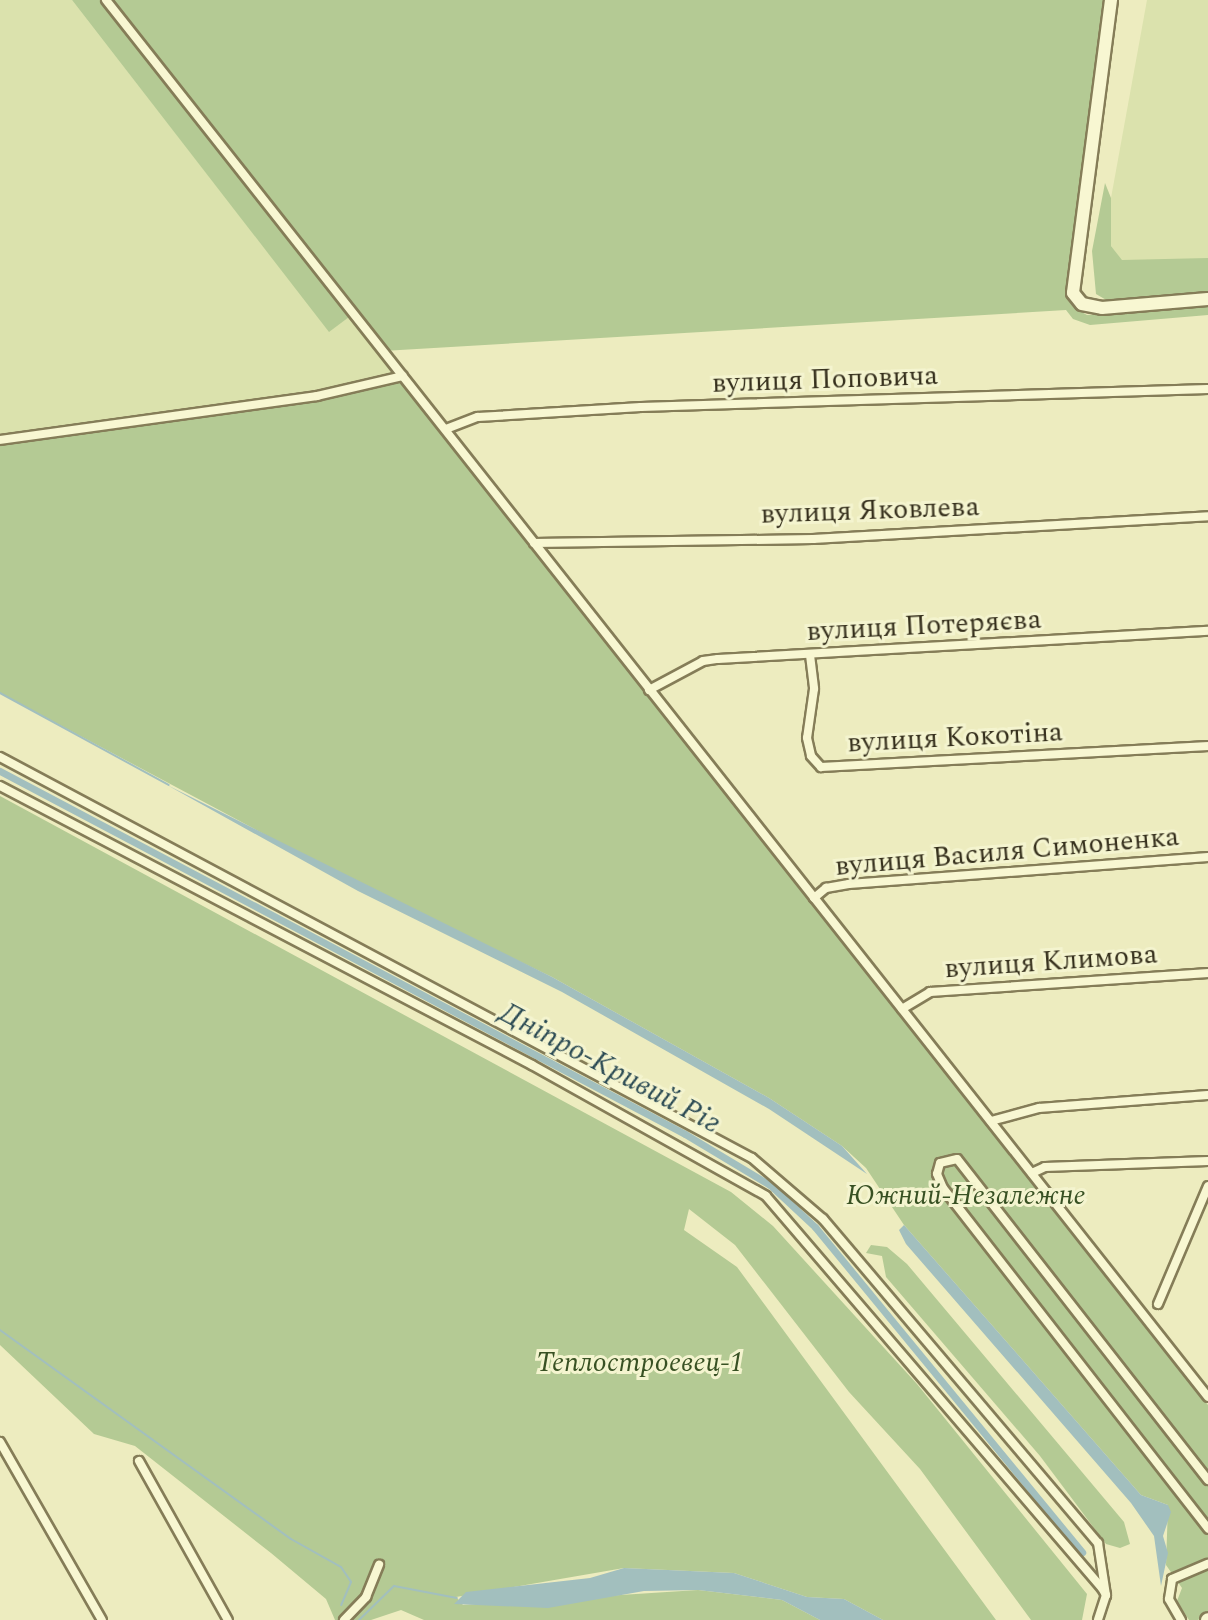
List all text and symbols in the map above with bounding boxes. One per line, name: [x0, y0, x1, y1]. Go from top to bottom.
street label: вулиця Поповича: [711, 359, 939, 401]
street label: вулиця Яковлева: [760, 490, 980, 532]
street label: вулиця Потеряєва: [806, 603, 1042, 649]
street label: вулиця Кокотіна: [846, 716, 1064, 760]
street label: вулиця Василя Симоненка: [834, 820, 1180, 884]
street label: вулиця Климова: [943, 938, 1159, 986]
water label: Дніпро-Кривий Ріг: [493, 994, 727, 1142]
park label: Южний-Незалежне: [846, 1179, 1086, 1213]
park label: Теплостроевец-1: [536, 1346, 744, 1380]

